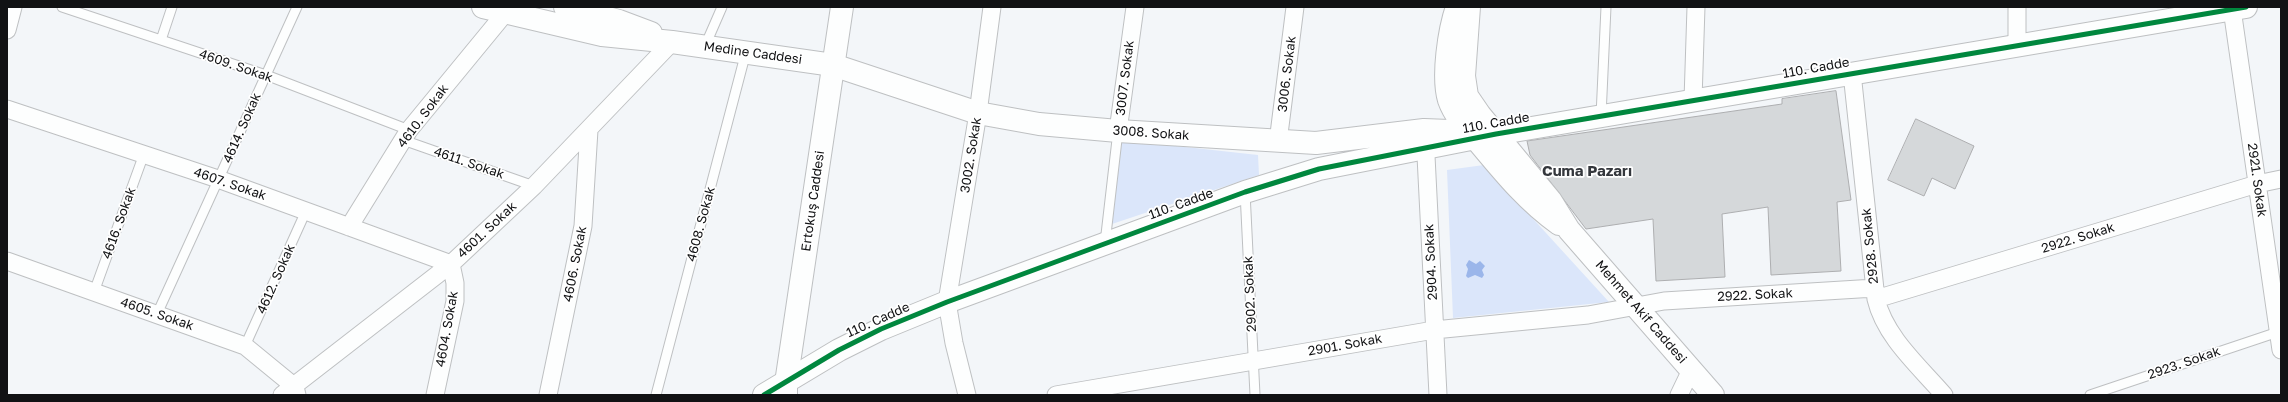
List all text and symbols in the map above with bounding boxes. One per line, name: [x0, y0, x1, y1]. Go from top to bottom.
street label: 3006. Sokak: [1275, 35, 1299, 113]
street label: Medine Caddesi: [703, 38, 803, 68]
street label: 3007. Sokak: [1113, 39, 1137, 117]
street label: 4609. Sokak: [197, 46, 275, 86]
street label: 110. Cadde: [1781, 54, 1851, 82]
street label: 4610. Sokak: [394, 81, 452, 151]
street label: 4614. Sokak: [220, 90, 264, 166]
street label: 110. Cadde: [1461, 109, 1531, 137]
street label: 3002. Sokak: [957, 116, 985, 194]
street label: 3008. Sokak: [1112, 123, 1190, 143]
street label: 2921. Sokak: [2244, 142, 2270, 218]
street label: 4611. Sokak: [432, 144, 506, 182]
street label: Ertokuş Caddesi: [798, 150, 828, 252]
district label: Cuma Pazarı: [1542, 162, 1632, 180]
street label: 4607. Sokak: [192, 164, 268, 204]
street label: 4616. Sokak: [99, 185, 139, 261]
street label: 4608. Sokak: [684, 185, 718, 263]
street label: 110. Cadde: [1147, 185, 1215, 223]
street label: 4601. Sokak: [454, 199, 520, 261]
street label: 2928. Sokak: [1858, 207, 1882, 285]
street label: 2922. Sokak: [2040, 219, 2116, 257]
street label: 2904. Sokak: [1421, 223, 1441, 301]
street label: 4606. Sokak: [560, 225, 590, 303]
street label: 4612. Sokak: [254, 242, 298, 316]
street label: 2902. Sokak: [1240, 256, 1260, 332]
street label: Mehmet Akif Caddesi: [1592, 257, 1690, 367]
street label: 2922. Sokak: [1717, 285, 1793, 305]
street label: 4604. Sokak: [433, 290, 461, 368]
street label: 4605. Sokak: [118, 294, 196, 334]
street label: 110. Cadde: [844, 299, 912, 341]
street label: 2901. Sokak: [1307, 331, 1383, 359]
street label: 2923. Sokak: [2146, 343, 2222, 383]

